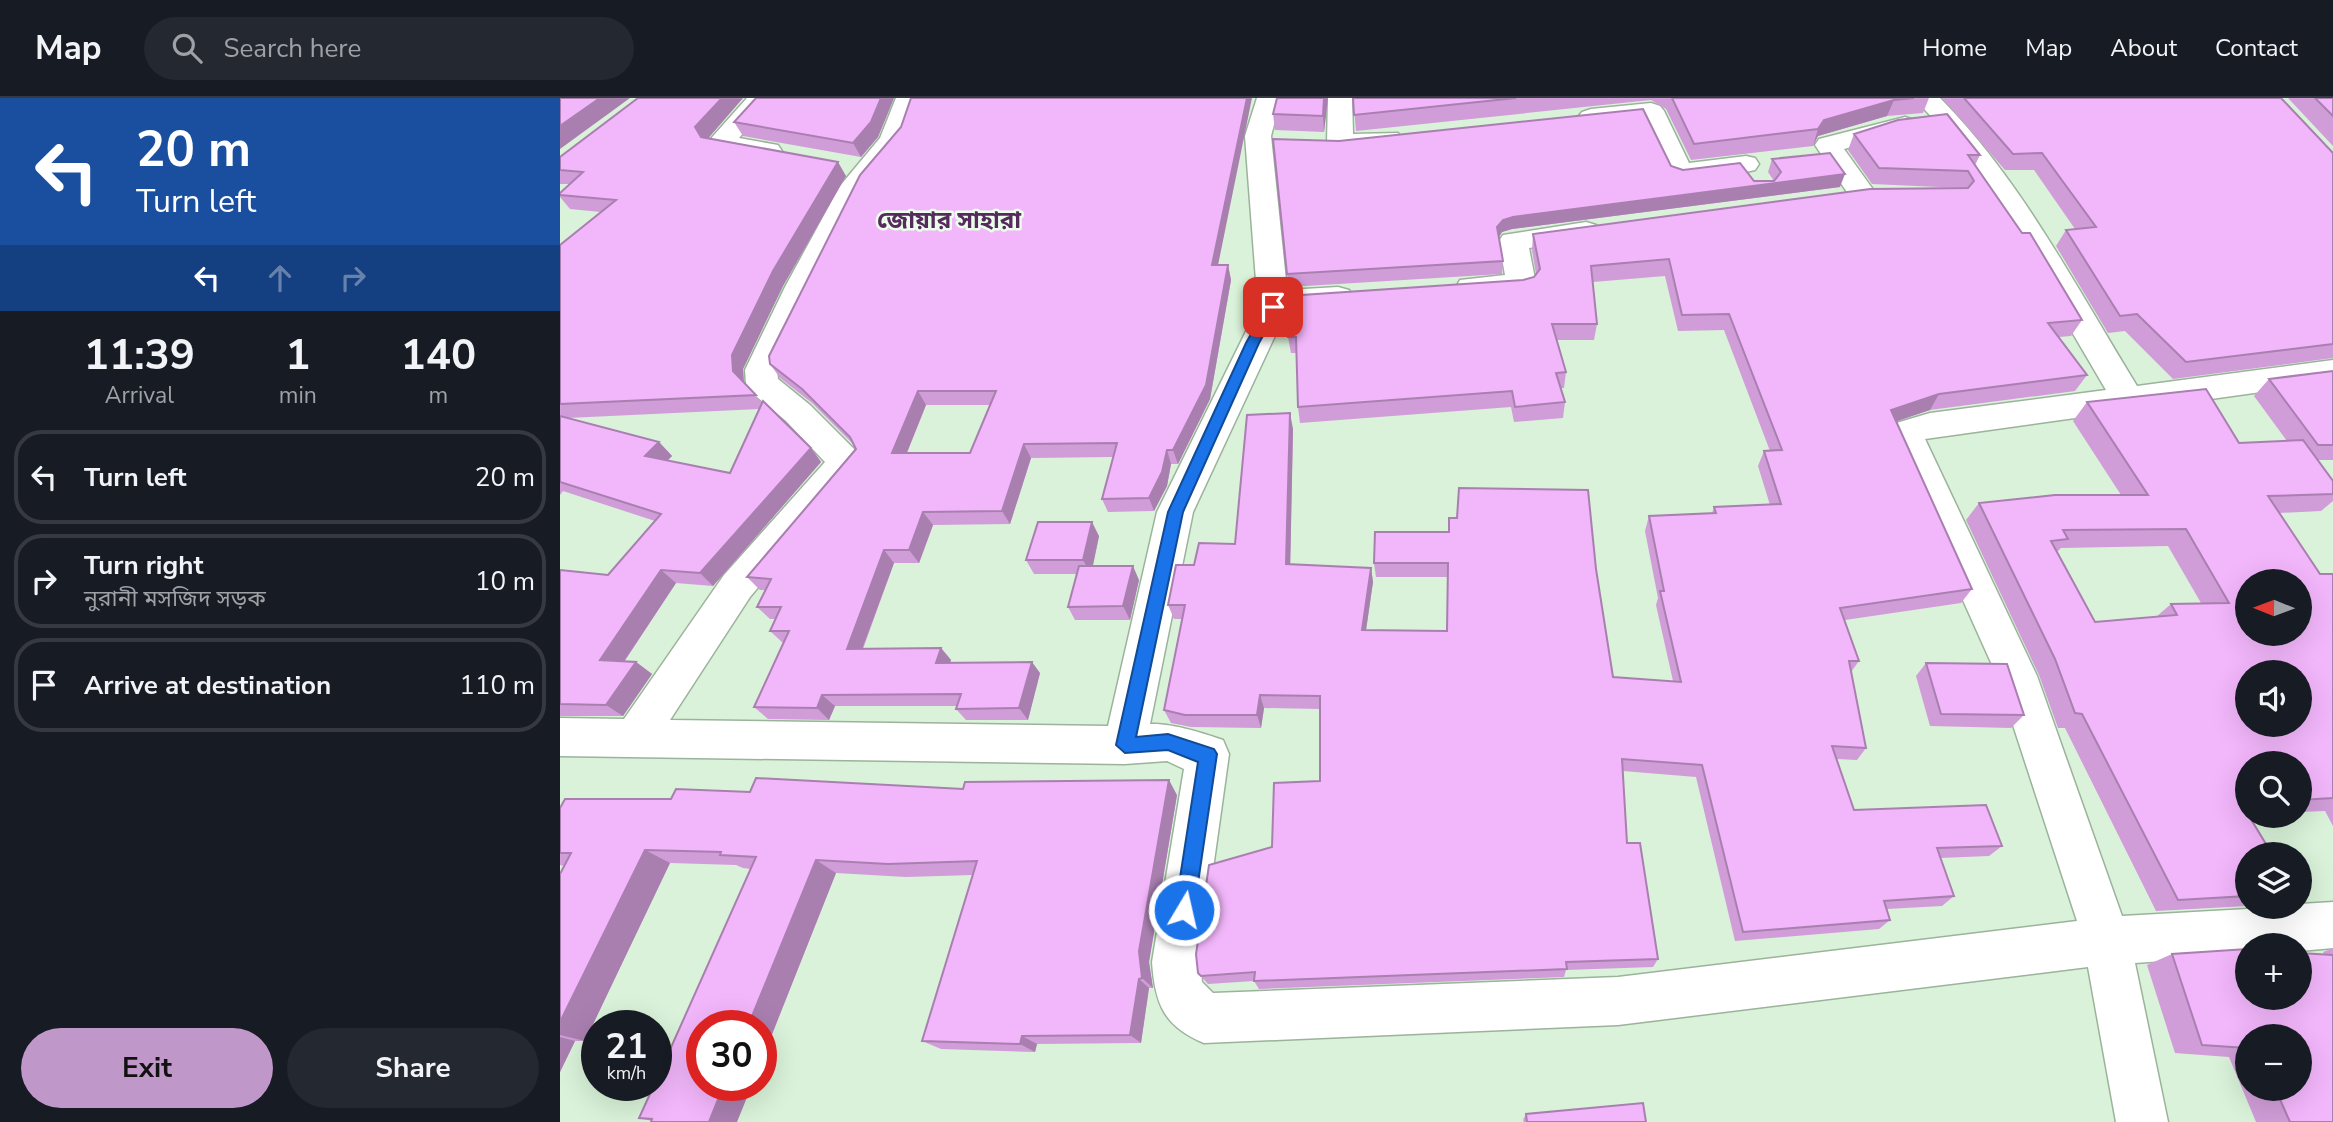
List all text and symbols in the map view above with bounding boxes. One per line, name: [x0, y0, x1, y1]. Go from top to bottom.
search box: [144, 17, 634, 80]
text: Map: [35, 26, 102, 71]
icon: search: [168, 29, 206, 67]
text: Search here: [224, 31, 361, 66]
text: Home: [1922, 32, 1987, 64]
text: Map: [2025, 32, 2072, 64]
text: About: [2110, 32, 2177, 64]
text: Contact: [2215, 32, 2298, 64]
text: 20 m: [136, 116, 251, 183]
icon: left: [21, 126, 112, 217]
text: Turn left: [136, 180, 256, 223]
district label: জোয়ার সাহারা: [877, 204, 1022, 236]
icon: left: [188, 259, 226, 297]
icon: ahead: [261, 259, 299, 297]
icon: right: [334, 259, 372, 297]
pin: [1243, 277, 1303, 337]
icon: arrive: [1254, 288, 1292, 326]
text: 11:39: [84, 327, 195, 384]
text: 1: [285, 327, 310, 384]
text: 140: [401, 327, 476, 384]
text: Arrival: [105, 380, 174, 411]
text: min: [279, 380, 317, 411]
text: m: [429, 380, 448, 411]
icon: left: [25, 458, 63, 496]
text: Turn left: [84, 460, 187, 495]
text: 20 m: [475, 460, 535, 495]
text: Turn right: [84, 548, 203, 583]
icon: right: [25, 562, 63, 600]
text: 10 m: [475, 564, 535, 599]
north arrow: [2235, 569, 2312, 646]
map controls: [2235, 569, 2312, 1101]
text: নুরানী মসজিদ সড়ক: [84, 583, 266, 614]
button: sound: [2235, 660, 2312, 737]
icon: arrive: [25, 666, 63, 704]
text: Arrive at destination: [84, 668, 331, 703]
text: 110 m: [459, 668, 535, 703]
button: search: [2235, 751, 2312, 828]
button: layers: [2235, 842, 2312, 919]
position arrow: [1147, 873, 1221, 947]
button: +: [2235, 933, 2312, 1010]
speed limit sign: 30: [686, 1010, 777, 1101]
text: 21: [605, 1023, 648, 1070]
button: −: [2235, 1024, 2312, 1101]
button: Exit: [21, 1028, 273, 1108]
button: Share: [287, 1028, 539, 1108]
text: km/h: [607, 1061, 646, 1085]

